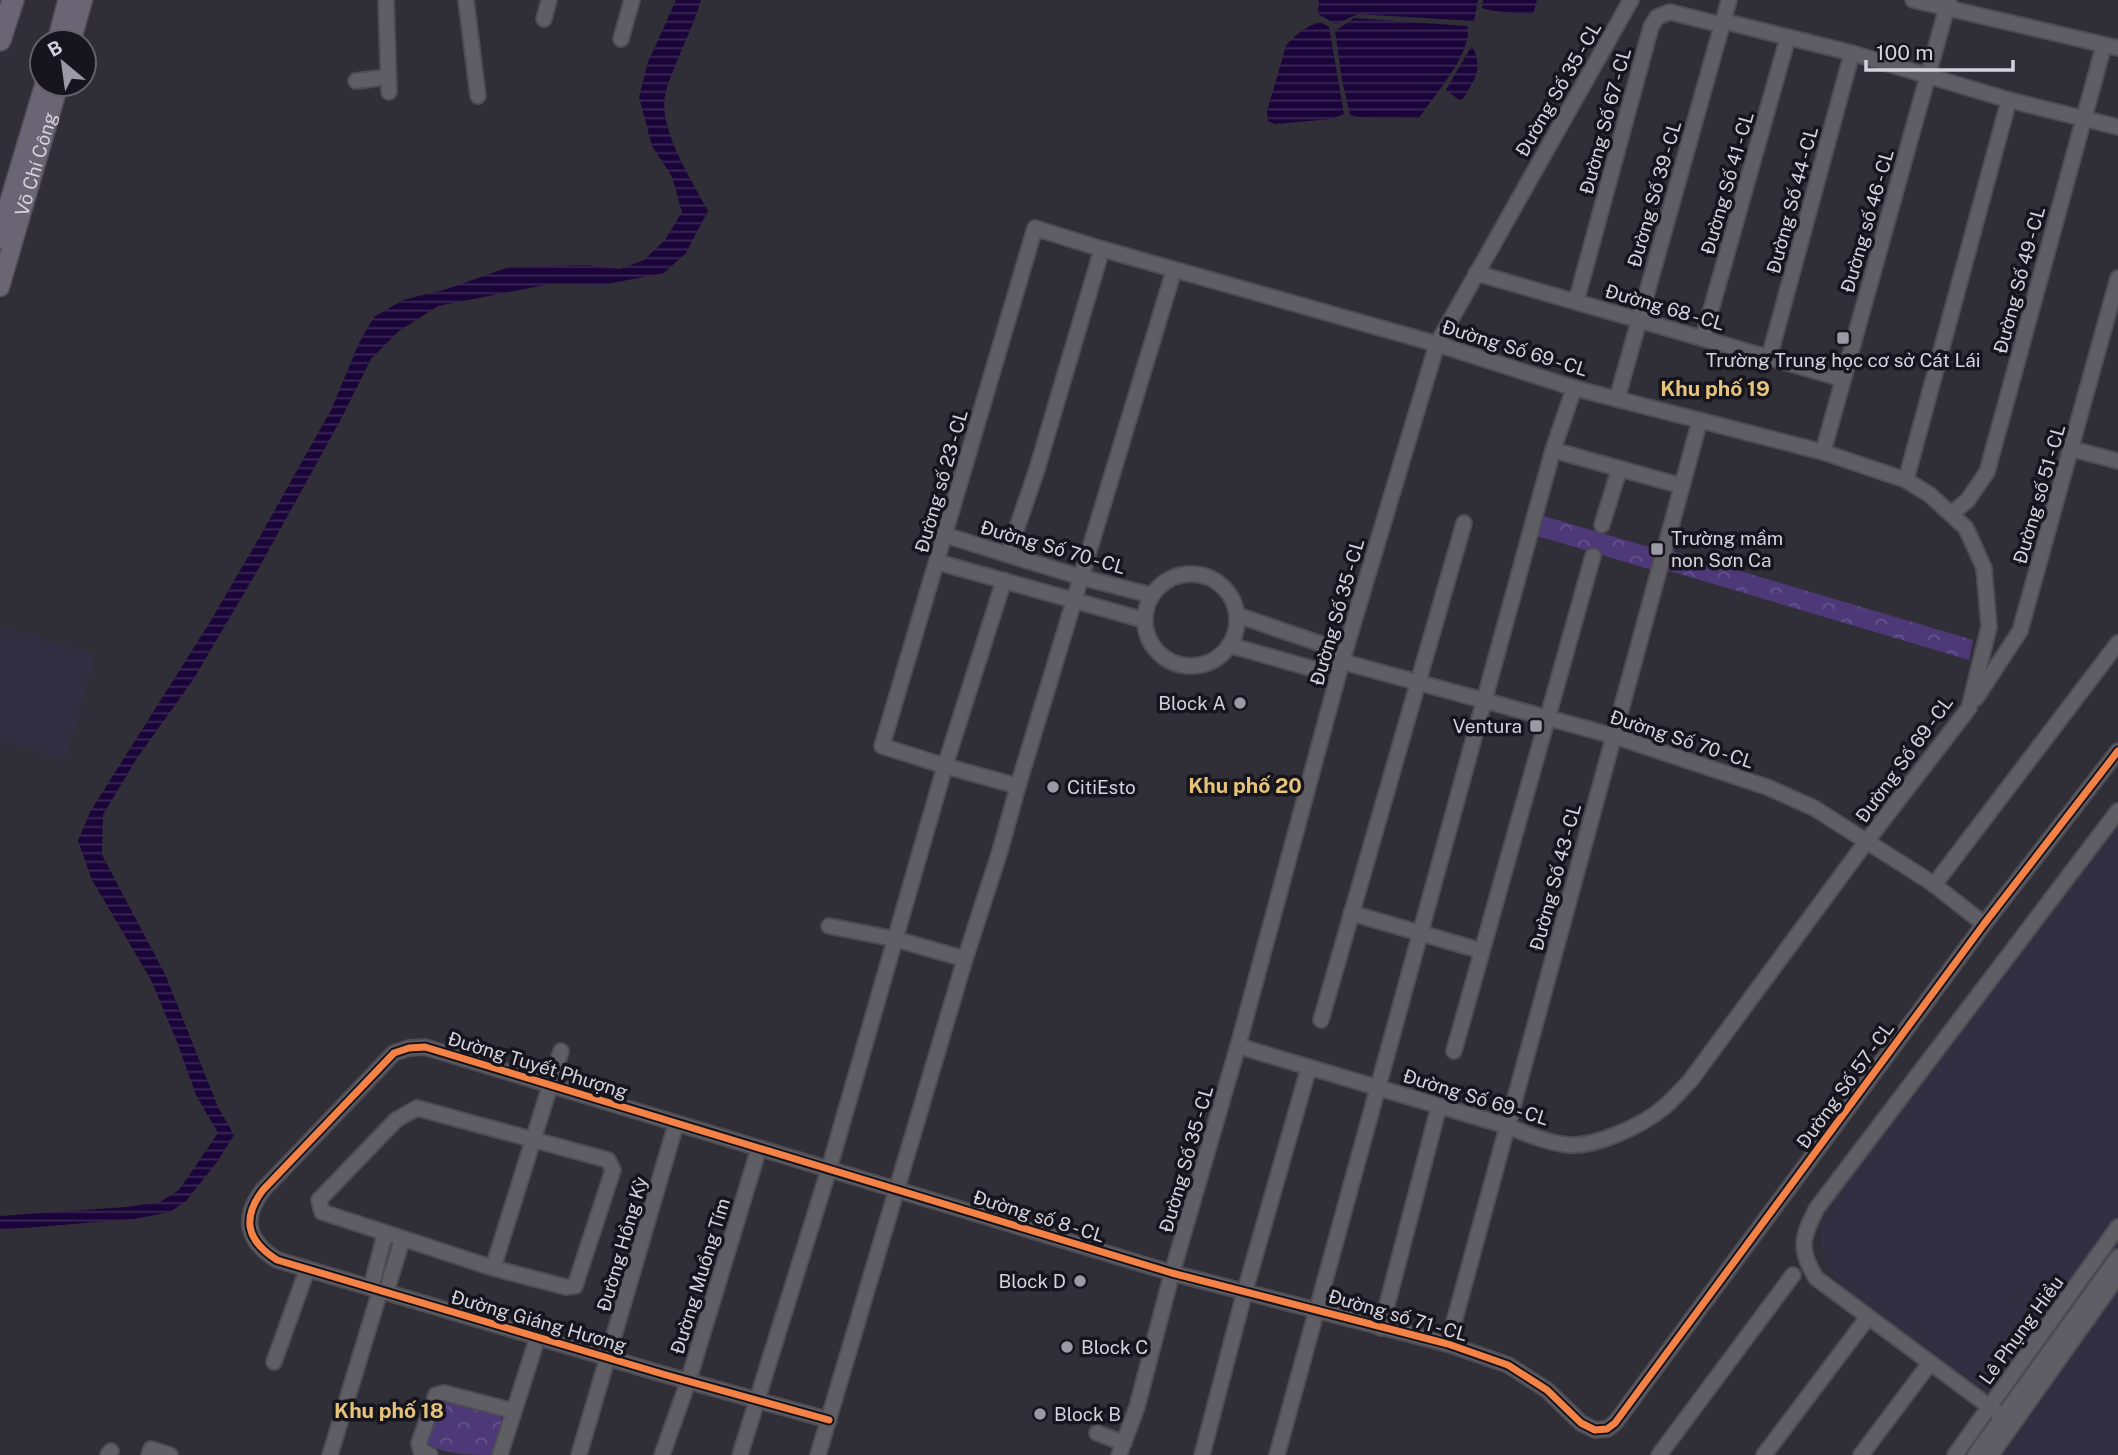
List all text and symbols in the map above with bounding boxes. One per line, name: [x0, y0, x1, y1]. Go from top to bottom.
street label: Đường Số 35 - CL: [1511, 18, 1605, 160]
north arrow: [28, 28, 98, 98]
scale bar: [1866, 28, 2013, 72]
text: B: [44, 35, 66, 61]
text: 100 m: [1876, 40, 1933, 65]
street label: Đường Số 67 - CL: [1575, 46, 1635, 196]
street label: Võ Chí Công: [10, 109, 61, 219]
street label: Đường Số 41 - CL: [1696, 109, 1758, 257]
street label: Đường Số 39 - CL: [1623, 118, 1685, 270]
street label: Đường Số 44 - CL: [1762, 124, 1822, 276]
street label: Đường số 46 - CL: [1836, 147, 1898, 295]
street label: Đường Số 49 - CL: [1989, 204, 2049, 356]
street label: Đường 68 - CL: [1603, 279, 1727, 335]
street label: Đường Số 69 - CL: [1440, 315, 1590, 381]
marker: Trường Trung học cơ sở Cát Lái: [1835, 330, 1851, 346]
place label: Trường Trung học cơ sở Cát Lái: [1706, 349, 1980, 371]
district label: Khu phố 19: [1660, 376, 1770, 401]
street label: Đường số 23 - CL: [910, 407, 972, 555]
street label: Đường số 51 - CL: [2009, 422, 2069, 566]
street label: Đường Số 70 - CL: [978, 516, 1128, 578]
place label: Trường mầm non Sơn Ca: [1671, 527, 1783, 571]
street label: Đường Số 35 - CL: [1306, 536, 1368, 688]
marker: Trường mầm non Sơn Ca: [1649, 541, 1665, 557]
street label: Đường Số 69 - CL: [1851, 691, 1957, 827]
place label: Block A: [1158, 692, 1226, 714]
marker: Block A: [1232, 695, 1248, 711]
street label: Đường Số 70 - CL: [1607, 705, 1757, 773]
place label: Ventura: [1453, 715, 1522, 737]
marker: Ventura: [1528, 718, 1544, 734]
district label: Khu phố 20: [1188, 773, 1302, 798]
place label: CitiEsto: [1067, 776, 1136, 798]
marker: CitiEsto: [1045, 779, 1061, 795]
street label: Đường Số 43 - CL: [1525, 801, 1585, 953]
street label: Đường Số 57 - CL: [1792, 1017, 1898, 1153]
street label: Đường Tuyết Phượng: [445, 1027, 631, 1103]
street label: Đường Số 69 - CL: [1401, 1064, 1551, 1130]
street label: Đường Số 35 - CL: [1155, 1083, 1217, 1235]
street label: Đường Hồng Kỳ: [592, 1174, 652, 1314]
street label: Đường số 8 - CL: [970, 1186, 1108, 1246]
street label: Đường Muồng Tím: [666, 1195, 734, 1357]
place label: Block D: [999, 1270, 1066, 1292]
street label: Lê Phụng Hiểu: [1974, 1272, 2068, 1388]
marker: Block D: [1072, 1273, 1088, 1289]
street label: Đường Giáng Hương: [449, 1285, 629, 1357]
street label: Đường số 71 - CL: [1326, 1285, 1470, 1345]
place label: Block C: [1081, 1336, 1148, 1358]
marker: Block C: [1059, 1339, 1075, 1355]
district label: Khu phố 18: [334, 1398, 444, 1423]
place label: Block B: [1054, 1403, 1121, 1425]
marker: Block B: [1032, 1406, 1048, 1422]

